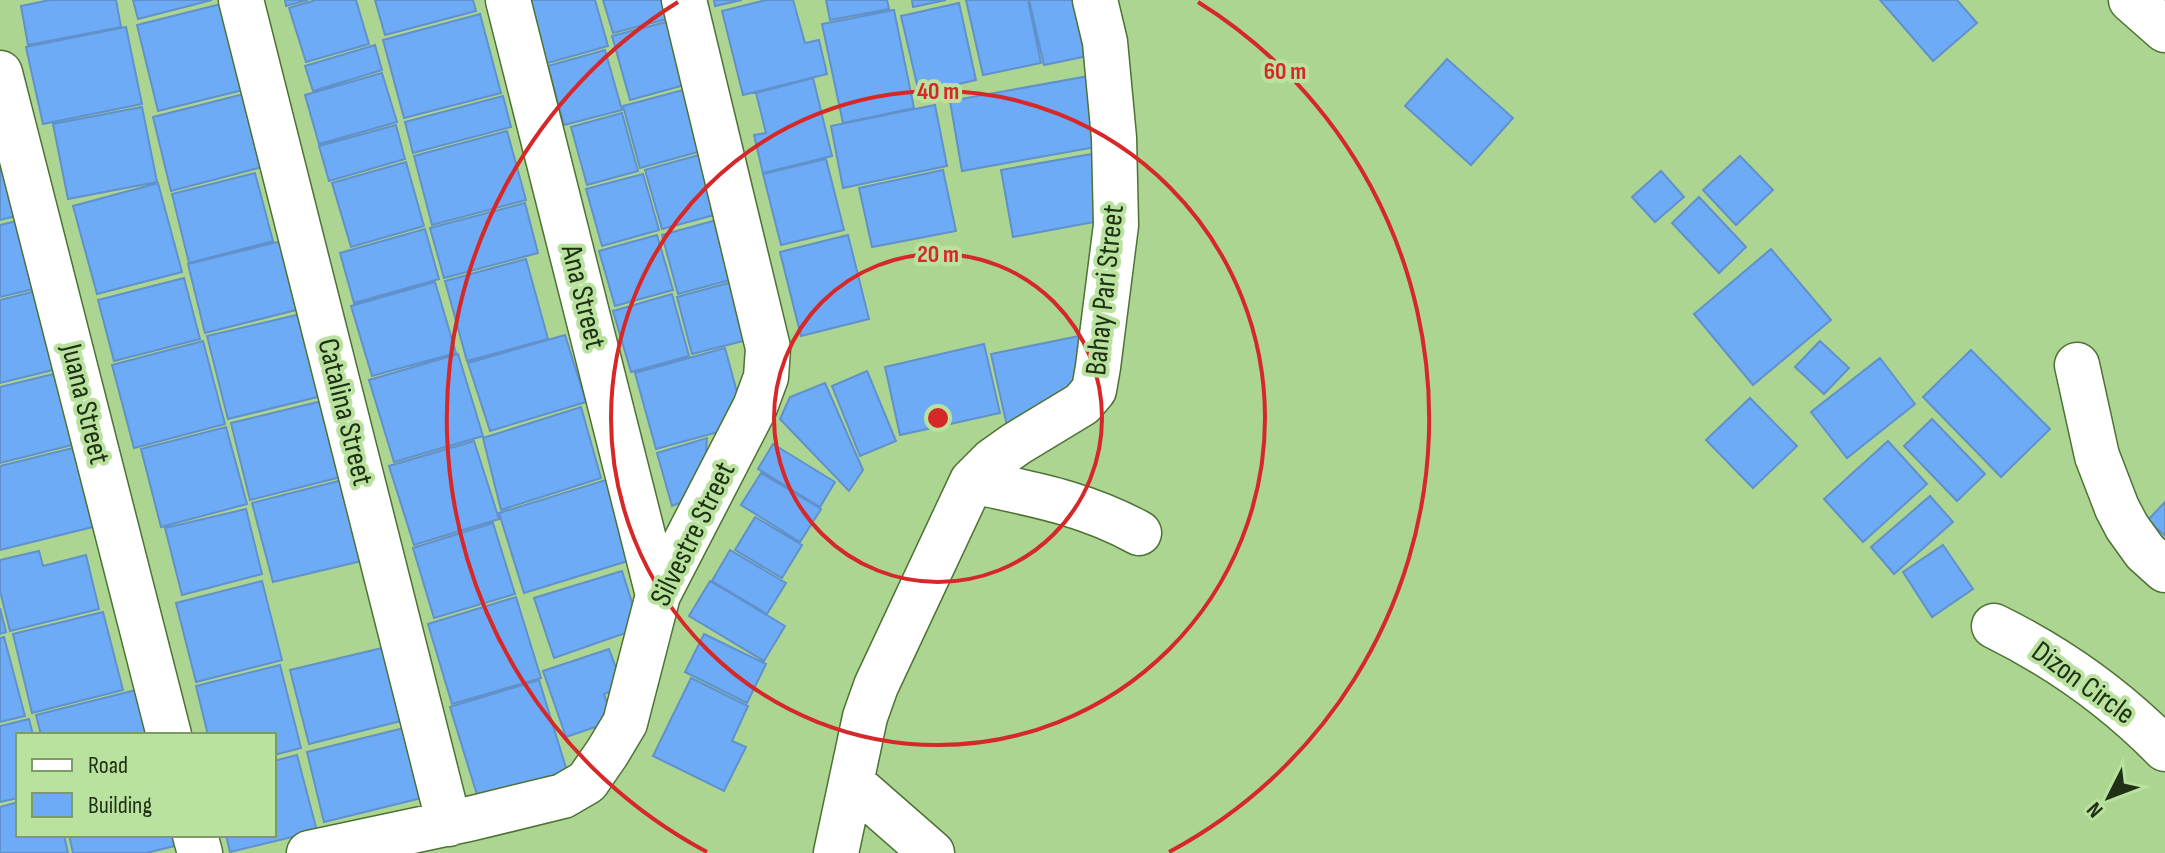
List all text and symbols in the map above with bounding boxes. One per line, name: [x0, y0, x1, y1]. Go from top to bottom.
text: 60 m: [1264, 57, 1306, 86]
text: 40 m: [917, 77, 959, 106]
street label: Bahay Pari Street: [1078, 203, 1132, 377]
street label: Ana Street: [552, 240, 613, 353]
text: 20 m: [917, 240, 959, 269]
street label: Catalina Street: [309, 335, 381, 489]
street label: Juana Street: [52, 339, 117, 468]
centre of rings: [924, 404, 952, 432]
street label: Silvestre Street: [643, 456, 743, 612]
street label: Dizon Circle: [2024, 634, 2142, 732]
legend: [16, 733, 276, 837]
text: Road: [88, 751, 128, 780]
north arrow: [2069, 757, 2149, 837]
text: Building: [88, 791, 152, 820]
text: N: [2081, 796, 2109, 823]

